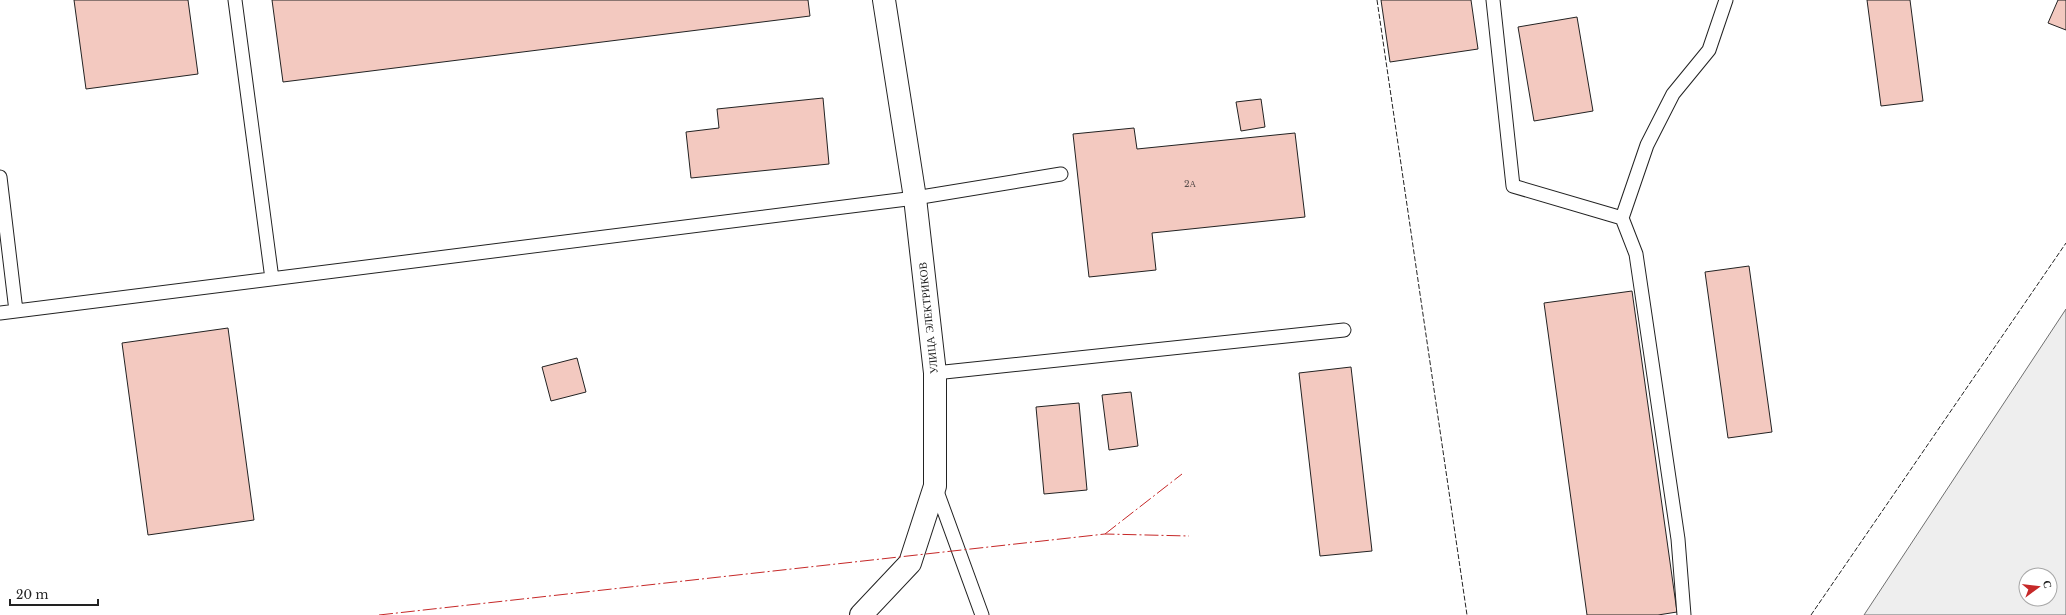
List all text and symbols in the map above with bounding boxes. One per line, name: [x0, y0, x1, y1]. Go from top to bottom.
house number: 2А: [1184, 178, 1197, 189]
street label: УЛИЦА ЭЛЕКТРИКОВ: [915, 261, 941, 375]
north arrow: [2018, 567, 2058, 607]
text: С: [2040, 579, 2055, 590]
scale bar: [10, 581, 98, 607]
text: 20 m: [16, 587, 48, 602]

